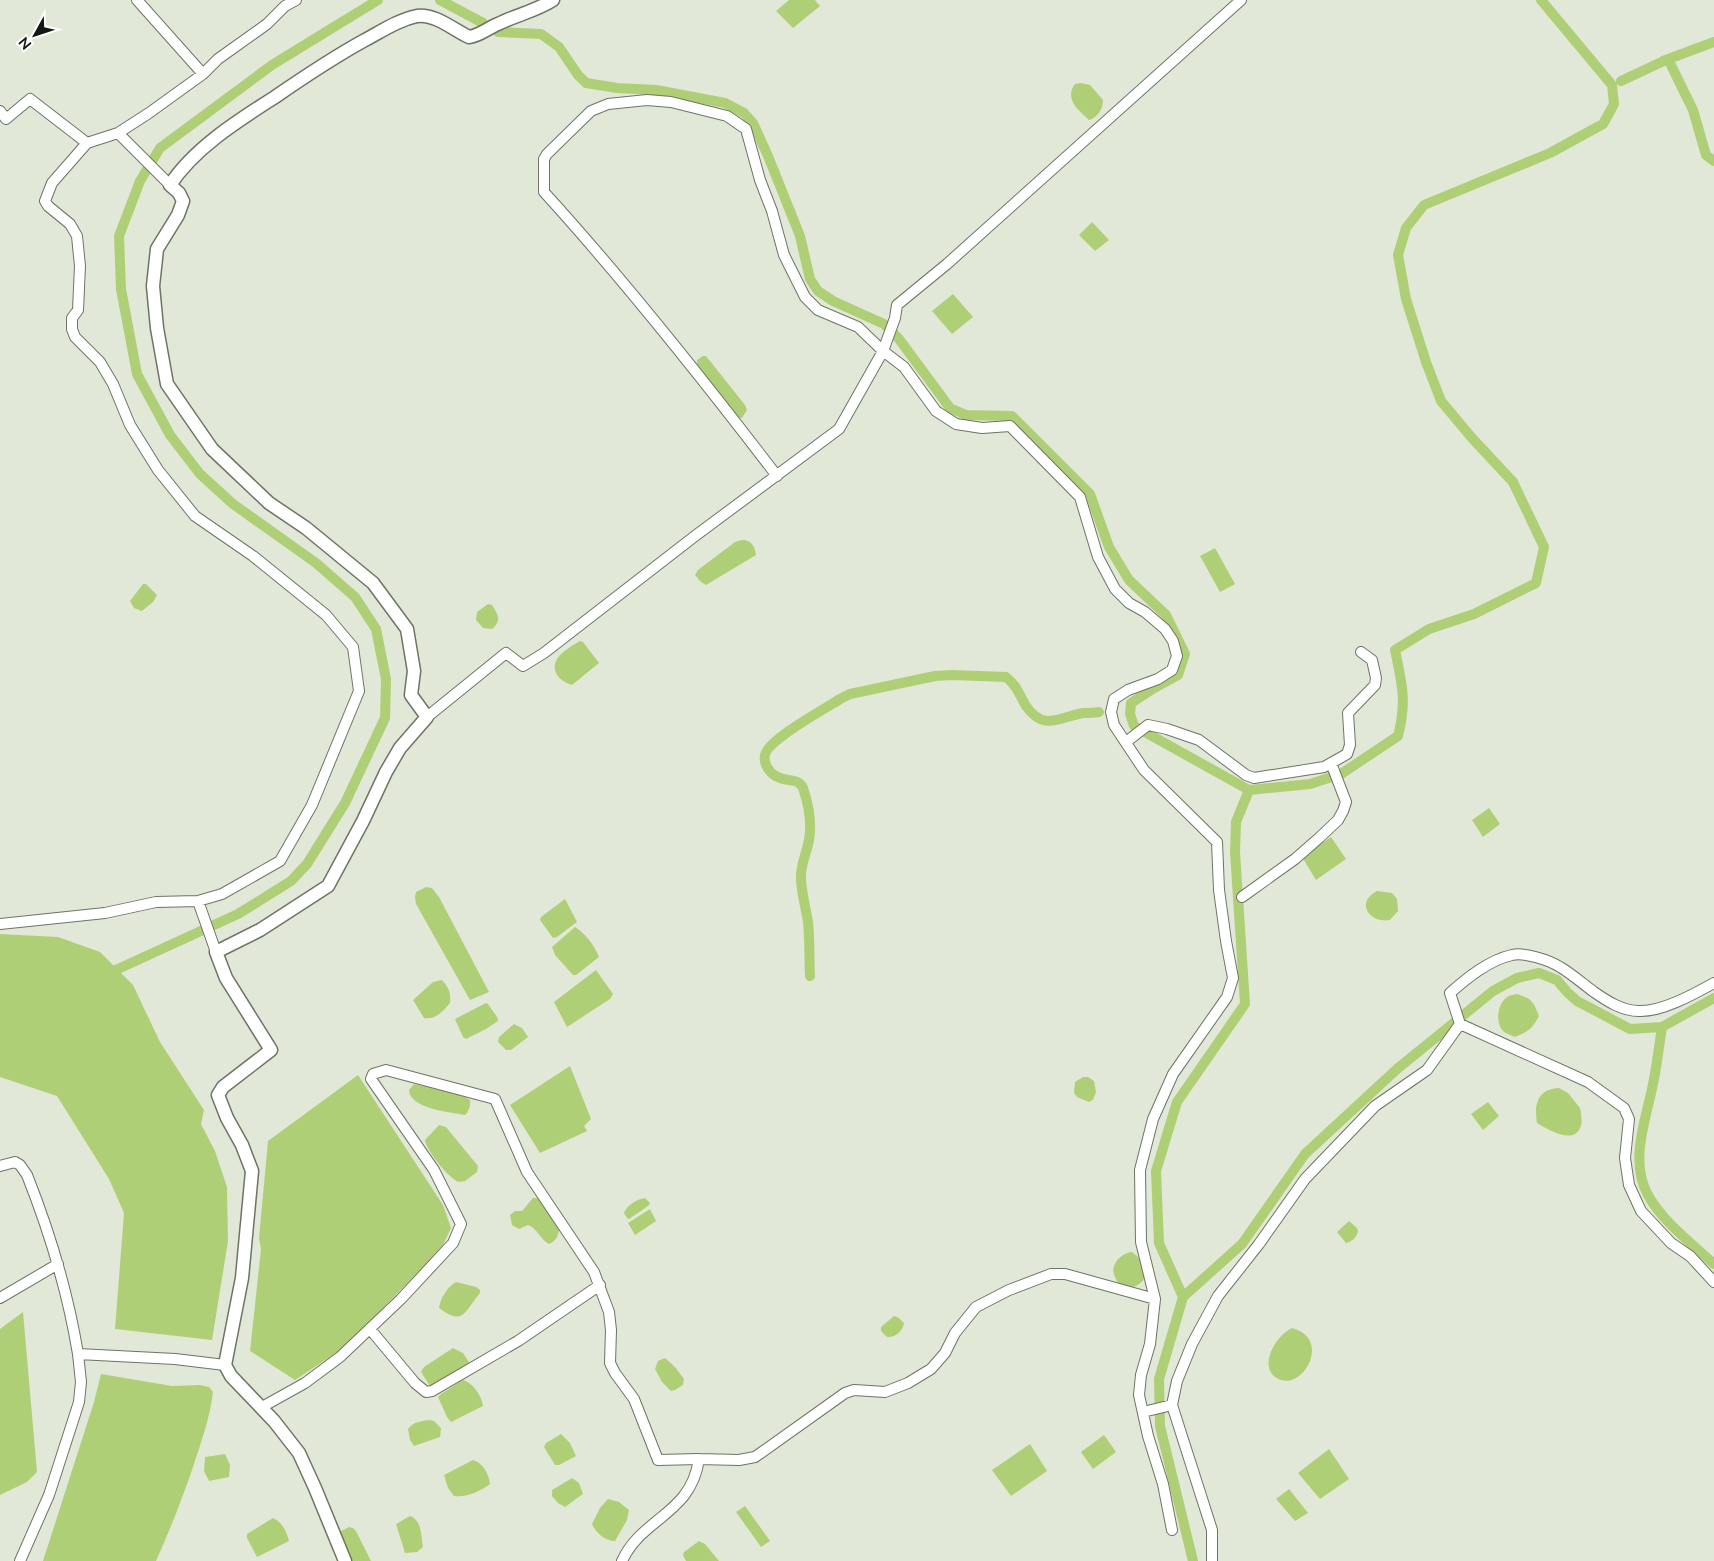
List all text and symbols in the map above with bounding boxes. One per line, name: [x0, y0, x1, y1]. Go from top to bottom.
north arrow: [10, 10, 60, 60]
text: N: [15, 34, 35, 53]

